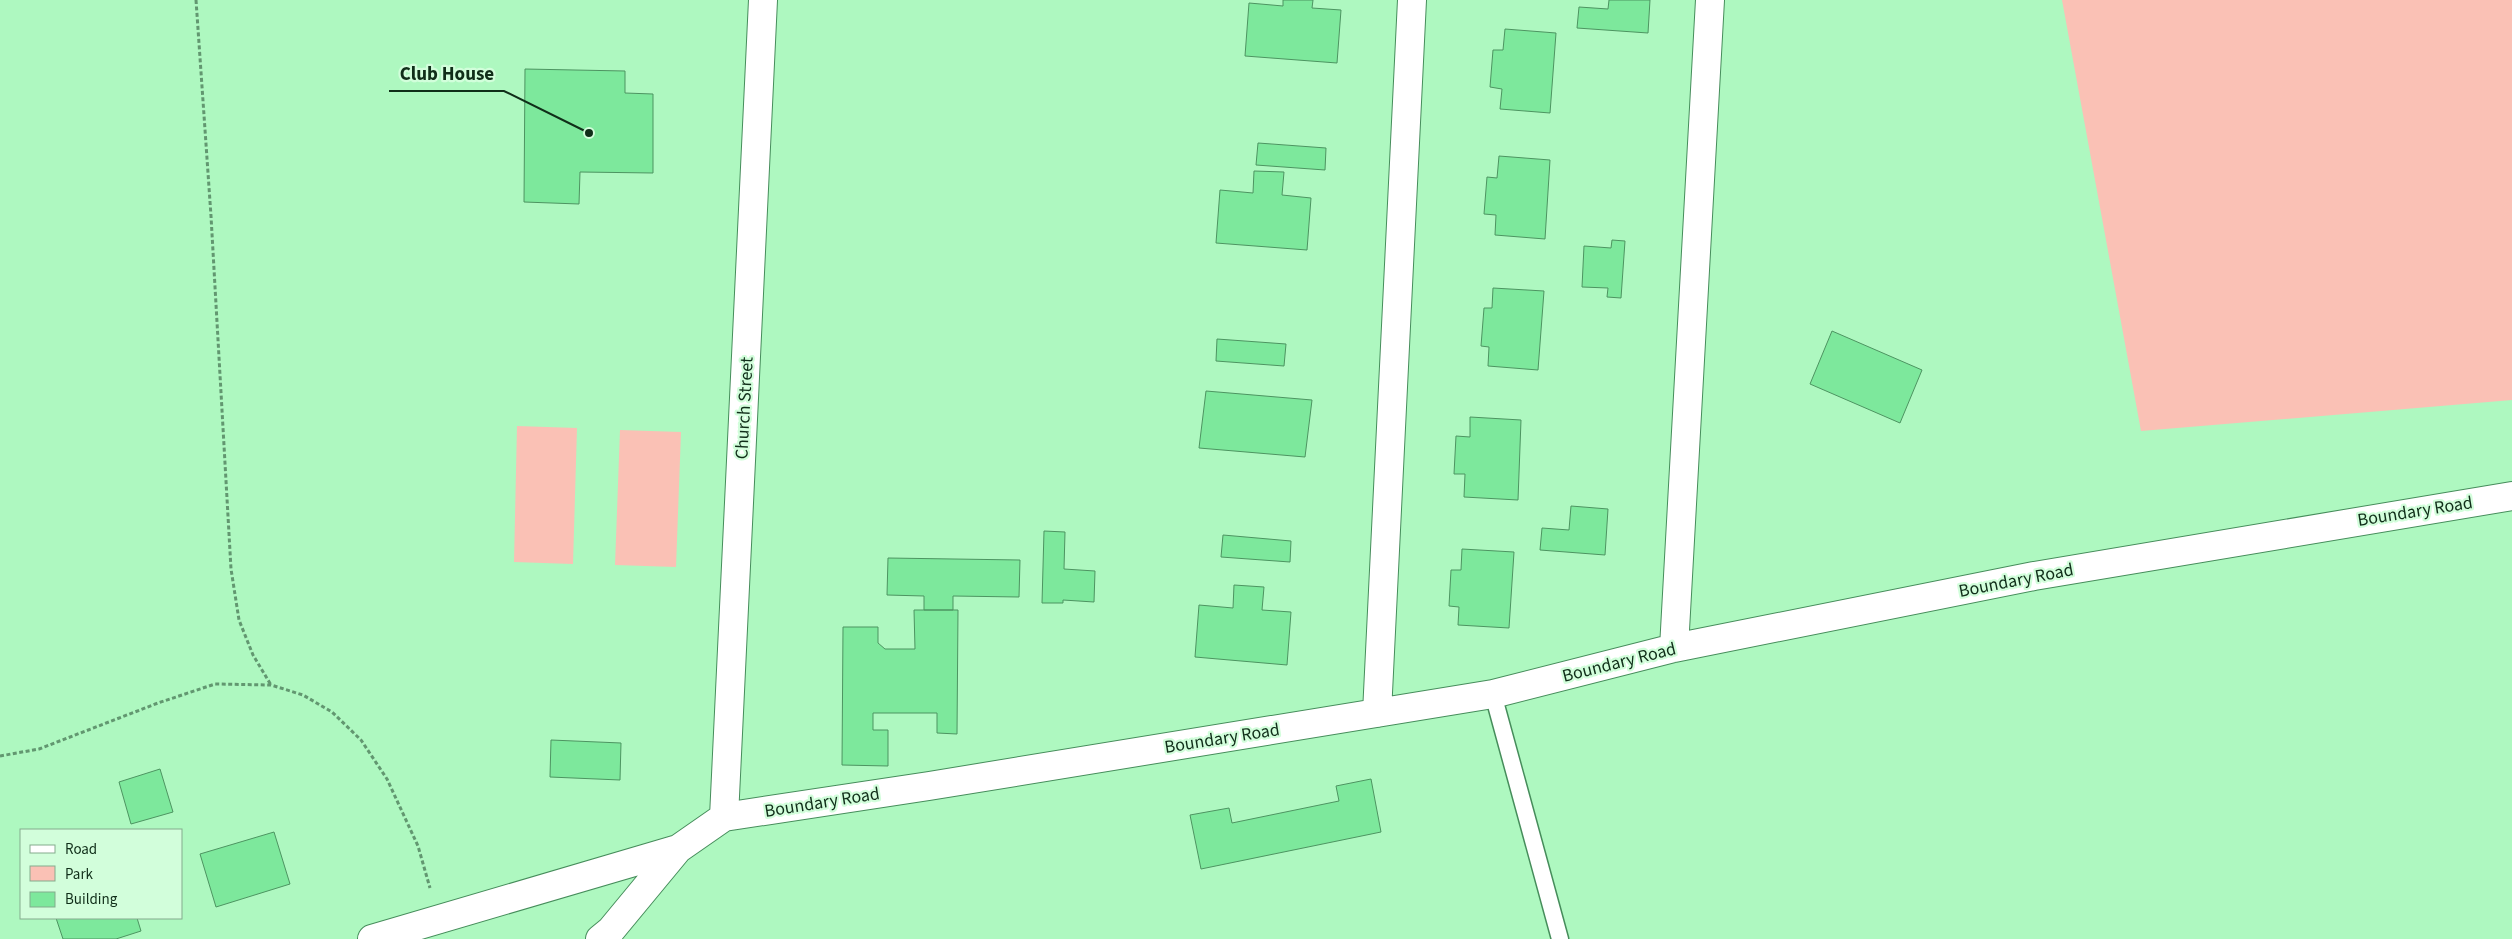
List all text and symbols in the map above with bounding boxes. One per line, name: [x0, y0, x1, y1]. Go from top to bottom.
callout: Club House: [389, 57, 504, 91]
text: Club House: [400, 61, 494, 88]
street label: Church Street: [729, 356, 760, 460]
street label: Boundary Road: [2356, 490, 2475, 533]
street label: Boundary Road: [1957, 557, 2076, 604]
street label: Boundary Road: [1560, 636, 1679, 689]
street label: Boundary Road: [1163, 717, 1282, 760]
street label: Boundary Road: [763, 781, 882, 824]
legend: [20, 829, 182, 919]
text: Road: [65, 839, 97, 860]
text: Park: [65, 864, 94, 885]
text: Building: [65, 889, 118, 910]

